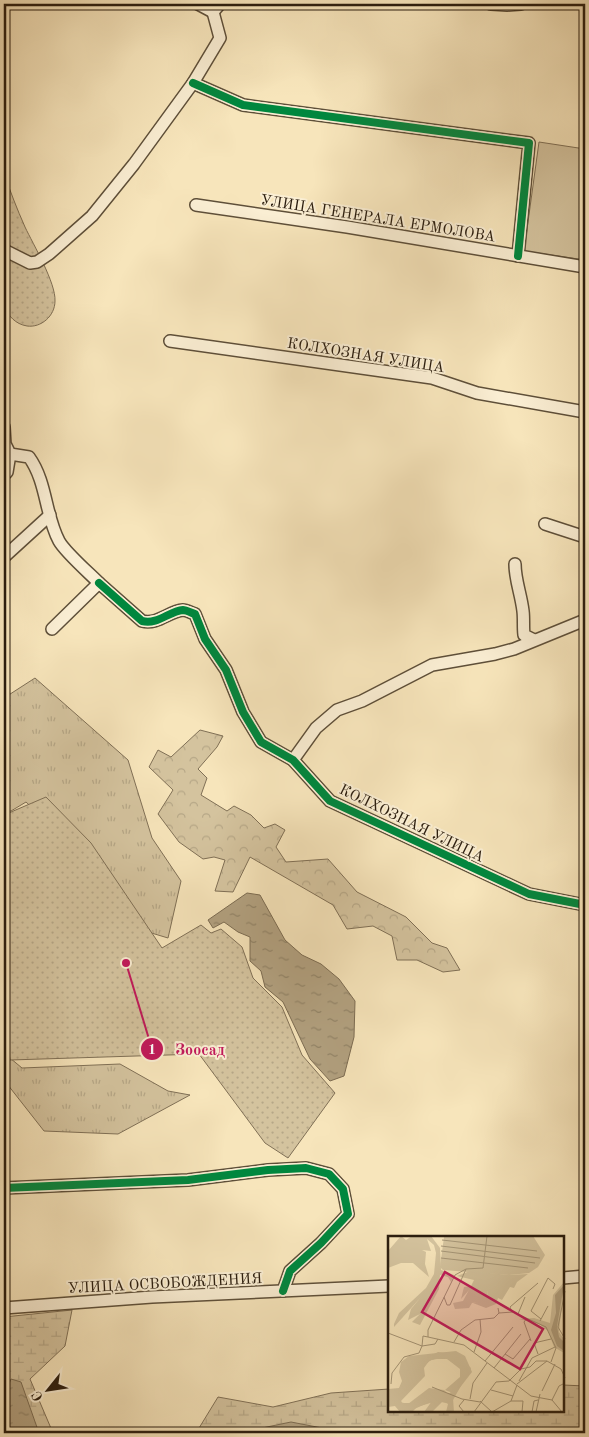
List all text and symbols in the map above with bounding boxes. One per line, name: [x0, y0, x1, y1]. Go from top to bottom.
street label: УЛИЦА ГЕНЕРАЛА ЕРМОЛОВА: [259, 193, 497, 246]
street label: КОЛХОЗНАЯ УЛИЦА: [286, 337, 446, 376]
street label: КОЛХОЗНАЯ УЛИЦА: [337, 783, 487, 866]
callout: Зоосад: [140, 1033, 235, 1064]
text: 1: [148, 1043, 156, 1058]
text: Зоосад: [175, 1043, 225, 1059]
inset map: [388, 1236, 564, 1412]
street label: УЛИЦА ОСВОБОЖДЕНИЯ: [67, 1272, 263, 1297]
north arrow: [22, 1364, 72, 1414]
text: С: [29, 1388, 46, 1404]

